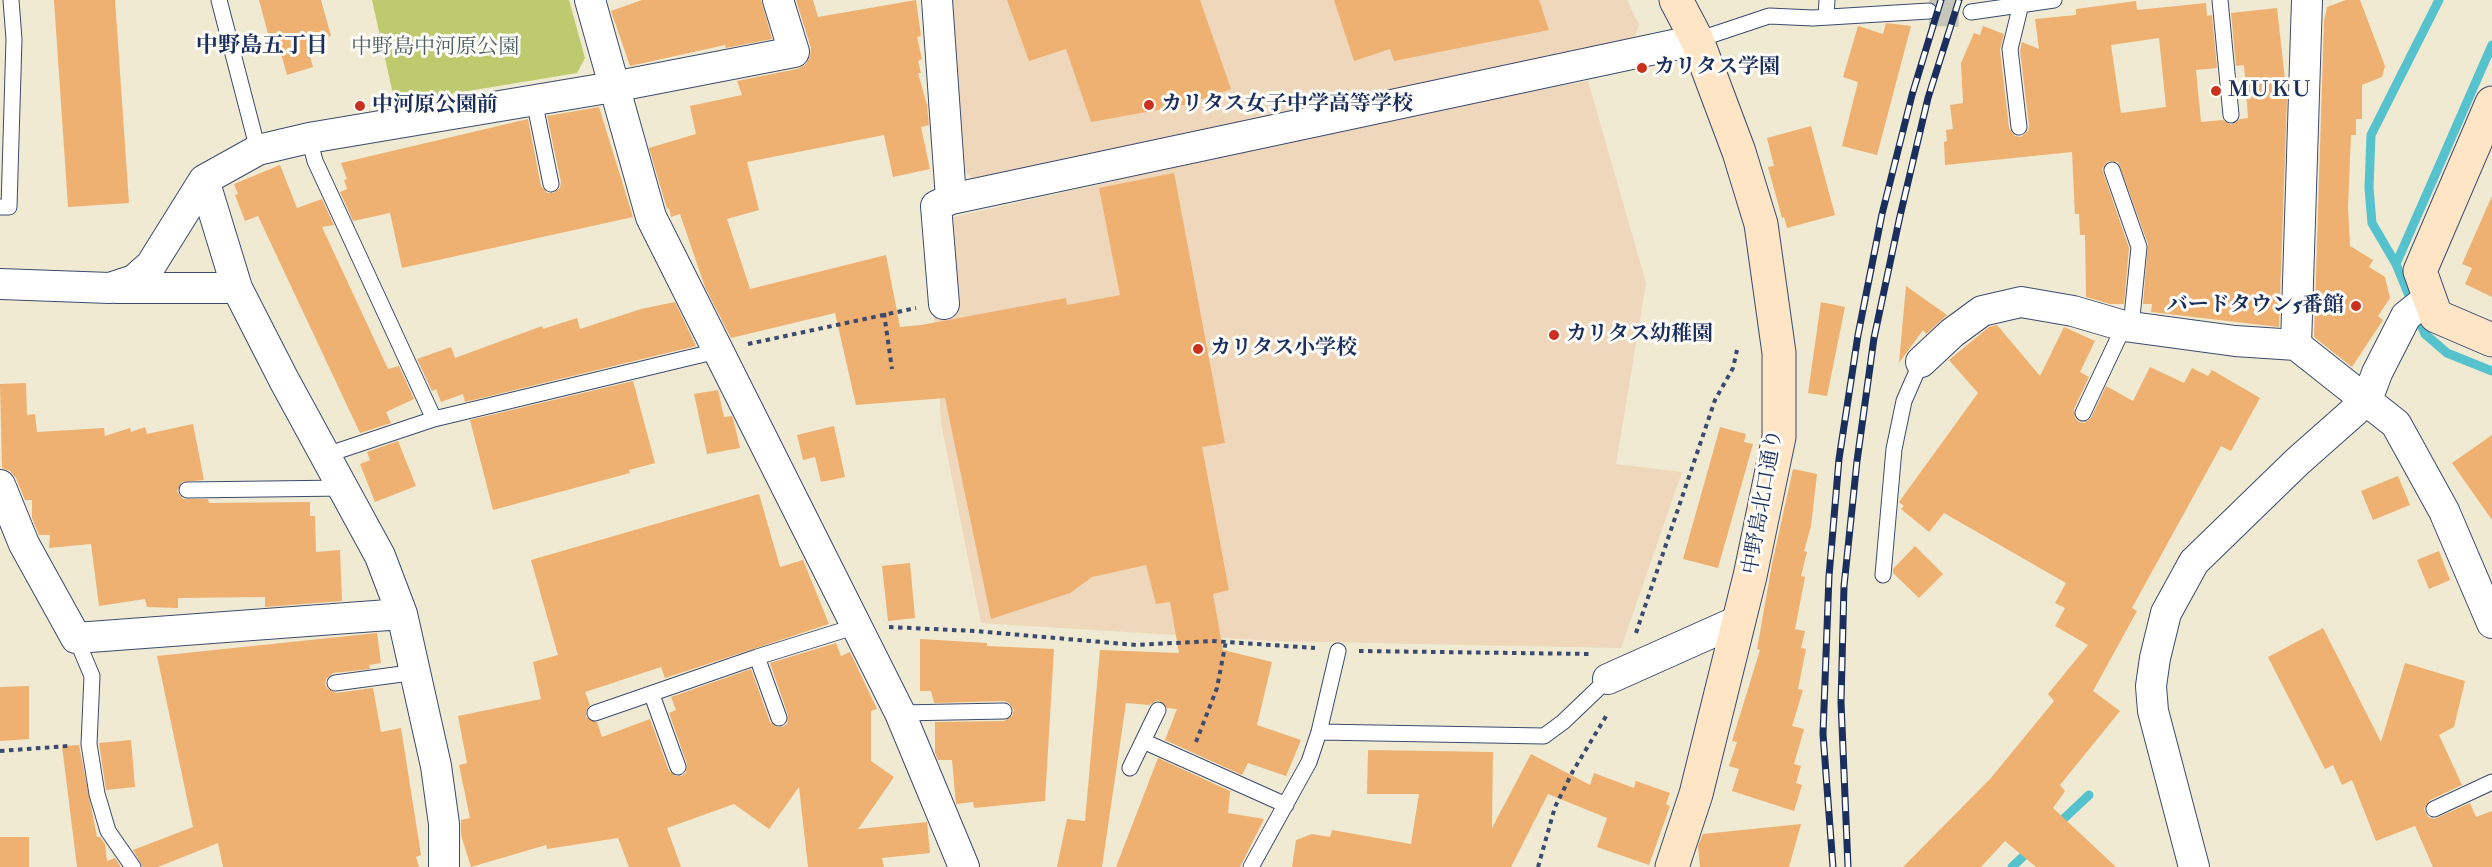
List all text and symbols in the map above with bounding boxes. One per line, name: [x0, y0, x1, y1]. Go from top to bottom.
district label: 中野島五丁目: [196, 34, 328, 60]
park label: 中野島中河原公園: [351, 35, 519, 61]
place label: カリタス学園: [1654, 55, 1780, 81]
marker: カリタス学園: [1635, 61, 1649, 75]
place label: ＭＵＫＵ: [2228, 78, 2312, 104]
marker: ＭＵＫＵ: [2209, 84, 2223, 98]
place label: カリタス女子中学高等学校: [1161, 92, 1413, 118]
place label: 中河原公園前: [372, 93, 498, 119]
marker: カリタス女子中学高等学校: [1142, 98, 1156, 112]
marker: 中河原公園前: [353, 99, 367, 113]
place label: バードタウン5番館: [2167, 293, 2344, 319]
marker: バードタウン5番館: [2349, 299, 2363, 313]
place label: カリタス幼稚園: [1566, 322, 1713, 348]
marker: カリタス幼稚園: [1547, 328, 1561, 342]
place label: カリタス小学校: [1210, 336, 1357, 362]
marker: カリタス小学校: [1191, 342, 1205, 356]
street label: 中野島北口通り: [1739, 427, 1789, 577]

